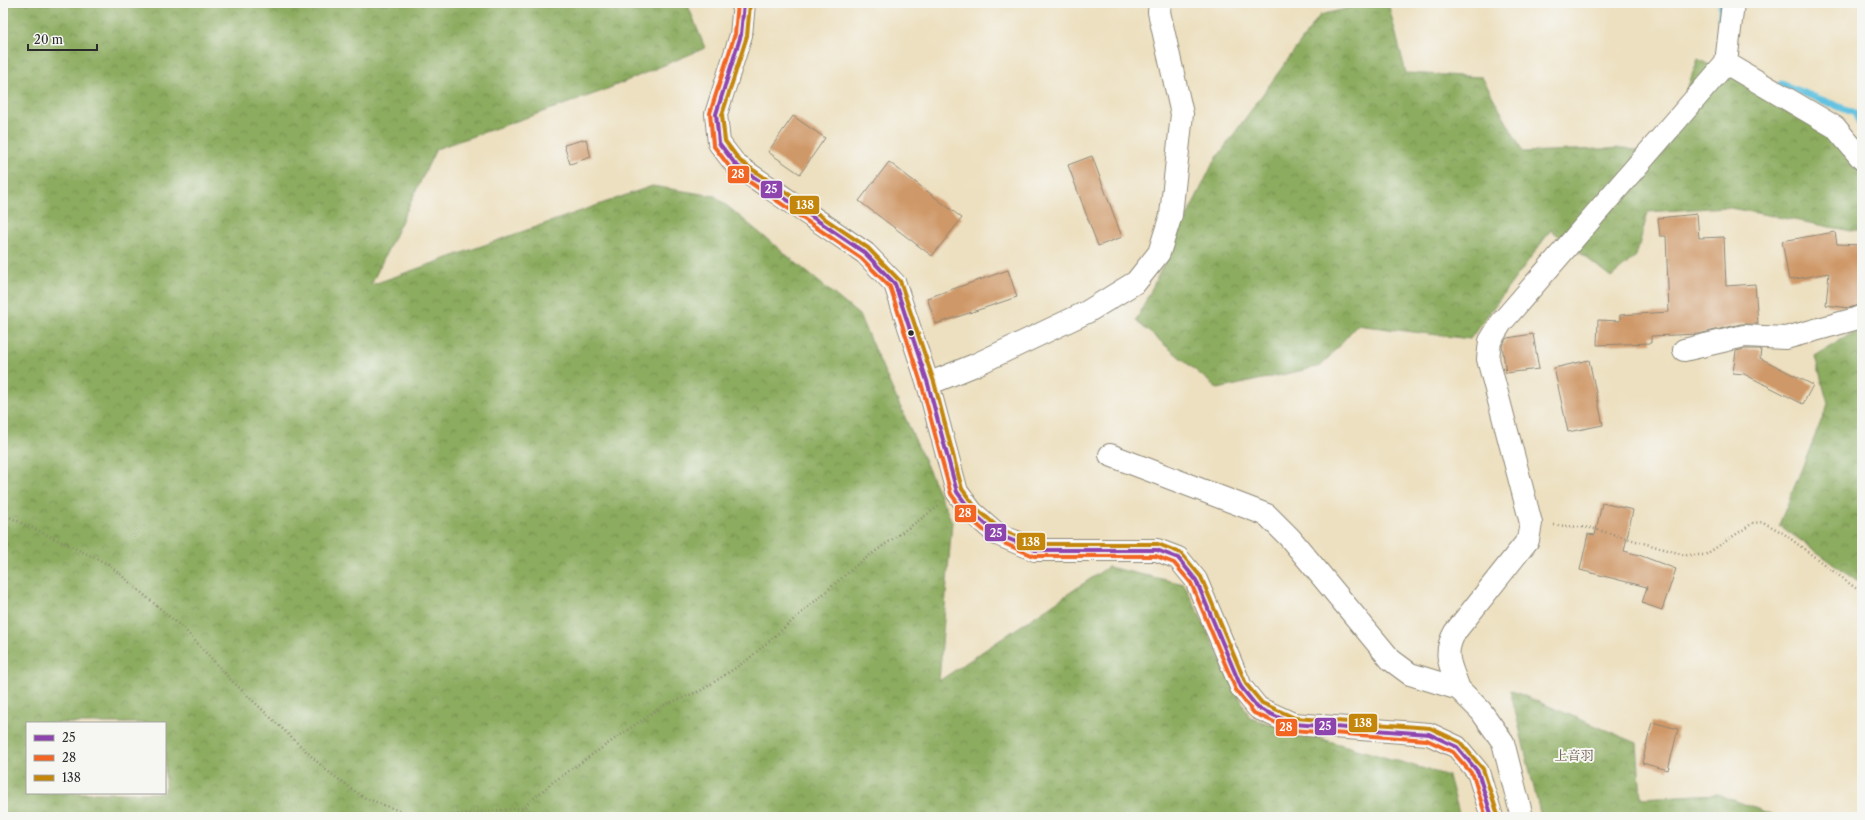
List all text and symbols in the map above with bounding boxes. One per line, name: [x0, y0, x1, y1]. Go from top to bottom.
scale bar: [28, 26, 97, 52]
text: 20 m: [34, 32, 63, 47]
line badge: 28: [727, 165, 750, 184]
text: 28: [731, 167, 745, 181]
line badge: 25: [760, 180, 783, 199]
text: 25: [765, 182, 777, 196]
line badge: 138: [789, 195, 820, 215]
text: 138: [796, 198, 814, 212]
unlabelled marker: [906, 328, 916, 338]
line badge: 28: [954, 504, 977, 523]
text: 28: [958, 506, 972, 520]
line badge: 25: [984, 523, 1007, 542]
text: 25: [990, 526, 1002, 540]
line badge: 138: [1016, 532, 1046, 551]
text: 138: [1022, 535, 1040, 549]
line badge: 138: [1348, 713, 1378, 733]
text: 138: [1354, 716, 1372, 730]
line badge: 25: [1314, 717, 1337, 736]
line badge: 28: [1275, 718, 1298, 737]
text: 25: [1319, 719, 1331, 733]
text: 28: [1279, 720, 1293, 734]
legend: [26, 722, 166, 794]
text: 25: [62, 730, 75, 745]
district label: 上音羽: [1554, 747, 1594, 763]
text: 28: [62, 750, 76, 765]
text: 138: [62, 770, 81, 785]

